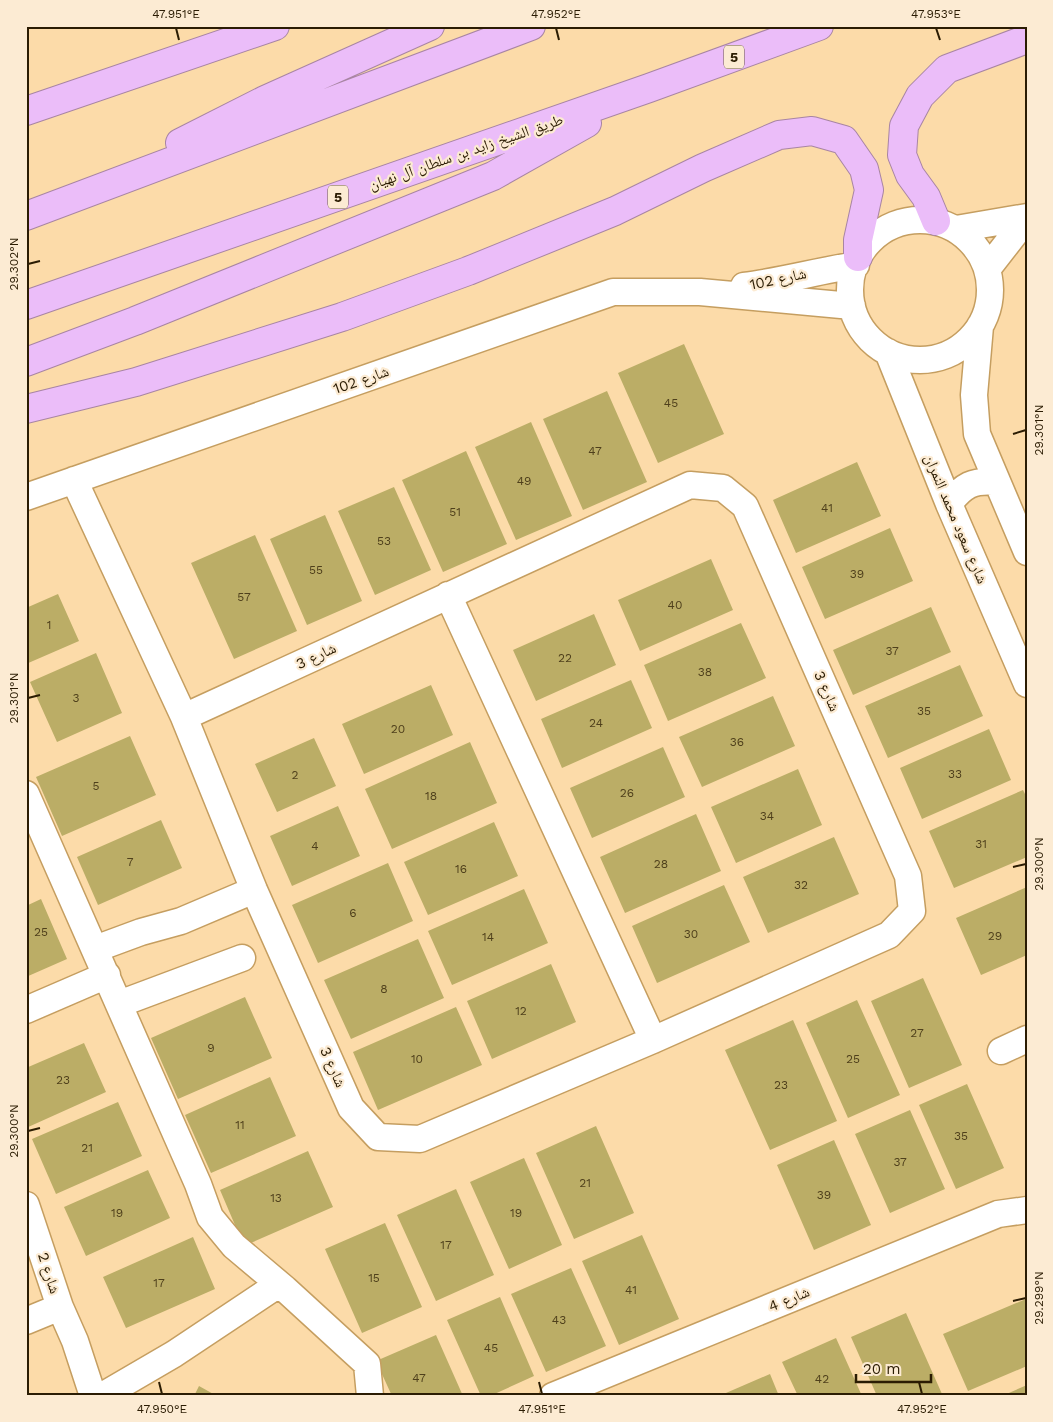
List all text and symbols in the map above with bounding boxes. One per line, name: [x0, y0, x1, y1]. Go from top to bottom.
text: 47.951°E: [152, 7, 200, 21]
text: 47.952°E: [531, 7, 581, 21]
text: 47.953°E: [911, 7, 961, 21]
road number: 5: [724, 46, 744, 68]
street label: طريق الشيخ زايد بن سلطان آل نهيان: [367, 110, 566, 195]
road number: 5: [328, 186, 348, 208]
text: 29.302°N: [7, 237, 21, 291]
street label: شارع 102: [748, 264, 808, 295]
street label: شارع 102: [331, 362, 392, 399]
house number: 45: [664, 396, 678, 410]
text: 29.301°N: [1032, 405, 1046, 455]
house number: 47: [588, 444, 602, 458]
street label: شارع سعود محمد النمران: [920, 451, 991, 587]
house number: 49: [517, 474, 531, 488]
house number: 41: [821, 501, 833, 515]
house number: 51: [449, 505, 461, 519]
house number: 53: [377, 534, 391, 548]
house number: 55: [309, 563, 323, 577]
house number: 39: [850, 567, 864, 581]
house number: 57: [237, 590, 251, 604]
house number: 40: [668, 598, 682, 612]
house number: 1: [47, 618, 51, 632]
street label: شارع 3: [293, 639, 340, 674]
house number: 37: [885, 644, 899, 658]
house number: 22: [558, 651, 572, 665]
house number: 38: [698, 665, 712, 679]
street label: شارع 3: [809, 668, 844, 715]
text: 29.301°N: [7, 673, 21, 723]
house number: 3: [73, 691, 80, 705]
house number: 35: [917, 704, 931, 718]
house number: 24: [589, 716, 603, 730]
house number: 20: [391, 722, 405, 736]
house number: 36: [730, 735, 744, 749]
house number: 33: [948, 767, 962, 781]
house number: 2: [292, 768, 299, 782]
house number: 5: [93, 779, 100, 793]
house number: 26: [620, 786, 634, 800]
house number: 18: [425, 789, 437, 803]
house number: 34: [760, 809, 774, 823]
house number: 31: [975, 837, 987, 851]
text: 29.300°N: [1032, 837, 1046, 891]
house number: 4: [311, 839, 319, 853]
house number: 7: [127, 855, 134, 869]
house number: 28: [654, 857, 668, 871]
house number: 16: [455, 862, 467, 876]
house number: 32: [794, 878, 808, 892]
house number: 6: [349, 906, 357, 920]
house number: 25: [34, 925, 48, 939]
house number: 30: [684, 927, 698, 941]
house number: 29: [988, 929, 1002, 943]
house number: 14: [482, 930, 494, 944]
house number: 8: [380, 982, 388, 996]
house number: 12: [515, 1004, 527, 1018]
house number: 27: [910, 1026, 924, 1040]
house number: 9: [207, 1041, 215, 1055]
street label: شارع 3: [315, 1044, 350, 1091]
house number: 10: [411, 1052, 423, 1066]
house number: 25: [846, 1052, 860, 1066]
house number: 23: [56, 1073, 70, 1087]
house number: 23: [774, 1078, 788, 1092]
text: 29.300°N: [7, 1104, 21, 1158]
house number: 11: [235, 1118, 245, 1132]
house number: 35: [954, 1129, 968, 1143]
house number: 21: [81, 1141, 93, 1155]
house number: 37: [893, 1155, 907, 1169]
house number: 21: [579, 1176, 591, 1190]
house number: 39: [817, 1188, 831, 1202]
house number: 13: [270, 1191, 282, 1205]
house number: 19: [111, 1206, 123, 1220]
house number: 19: [510, 1206, 522, 1220]
house number: 17: [440, 1238, 452, 1252]
street label: شارع 2: [33, 1250, 64, 1296]
house number: 15: [368, 1271, 380, 1285]
text: 29.299°N: [1032, 1271, 1046, 1325]
house number: 17: [153, 1276, 165, 1290]
house number: 41: [625, 1283, 637, 1297]
street label: شارع 4: [766, 1283, 813, 1316]
house number: 43: [552, 1313, 566, 1327]
house number: 45: [484, 1341, 498, 1355]
scale bar: [856, 1352, 930, 1384]
text: 20 m: [863, 1360, 901, 1378]
house number: 47: [412, 1371, 426, 1385]
house number: 42: [815, 1372, 829, 1386]
text: 47.950°E: [137, 1402, 188, 1416]
text: 47.951°E: [518, 1402, 566, 1416]
text: 47.952°E: [897, 1402, 947, 1416]

